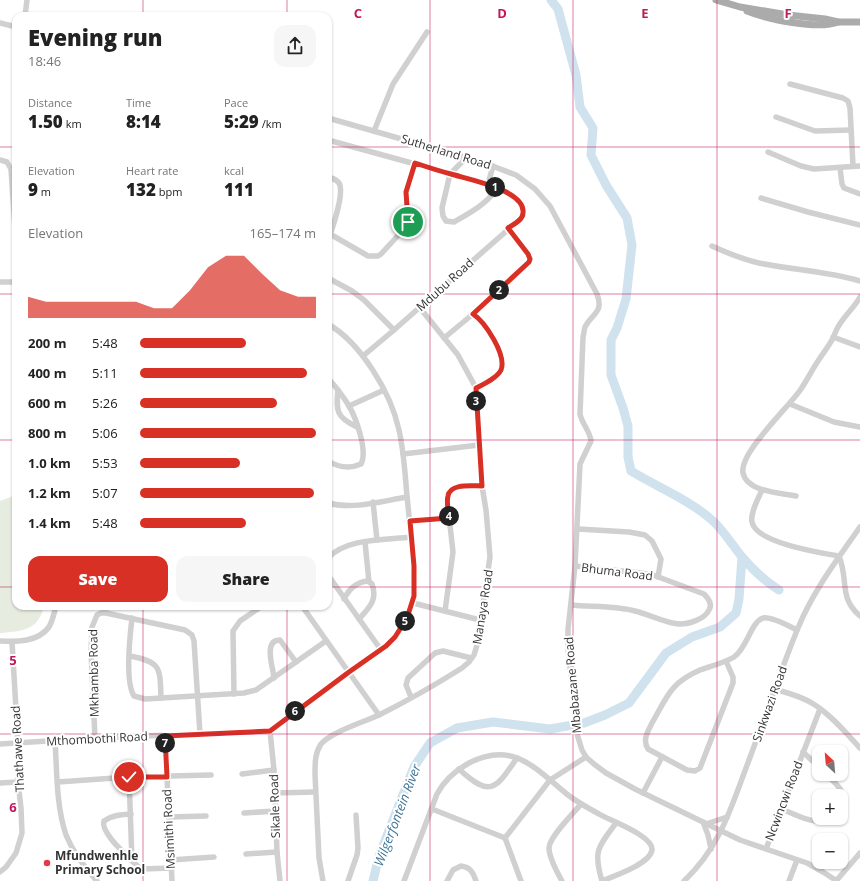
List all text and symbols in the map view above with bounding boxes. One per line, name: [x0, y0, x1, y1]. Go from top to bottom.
text: C: [354, 4, 362, 22]
text: D: [497, 4, 507, 22]
text: E: [641, 4, 649, 22]
text: F: [784, 4, 792, 22]
text: Evening run: [28, 22, 163, 52]
button: share: [274, 25, 316, 67]
text: 18:46: [28, 52, 61, 70]
text: Distance: [28, 95, 72, 110]
text: Time: [126, 95, 151, 110]
text: Pace: [224, 95, 248, 110]
text: 1.50: [28, 110, 63, 133]
text: 8:14: [126, 110, 161, 133]
text: 5:29: [224, 110, 259, 133]
text: km: [63, 116, 82, 131]
text: /km: [259, 116, 282, 131]
street label: Sutherland Road: [399, 130, 493, 173]
text: Elevation: [28, 163, 75, 178]
text: Heart rate: [126, 163, 178, 178]
text: kcal: [224, 163, 244, 178]
pin: 1: [485, 177, 505, 197]
text: 9: [28, 178, 38, 201]
text: 132: [126, 178, 156, 201]
text: 111: [224, 178, 254, 201]
text: 1: [492, 179, 498, 194]
text: m: [38, 184, 51, 199]
text: bpm: [156, 184, 182, 199]
pin: [391, 205, 425, 239]
icon: arrive: [397, 211, 419, 233]
text: Elevation: [28, 224, 83, 242]
text: 165–174 m: [249, 224, 316, 242]
street label: Mdubu Road: [412, 254, 477, 315]
pin: 2: [489, 280, 509, 300]
text: 2: [496, 282, 502, 297]
text: 200 m: [28, 334, 66, 352]
text: 5:48: [92, 334, 118, 352]
text: 400 m: [28, 364, 66, 382]
text: 5:11: [92, 364, 118, 382]
pin: 3: [466, 391, 486, 411]
text: 3: [473, 393, 479, 408]
text: 600 m: [28, 394, 66, 412]
text: 5:26: [92, 394, 118, 412]
text: 800 m: [28, 424, 66, 442]
text: 5:06: [92, 424, 118, 442]
text: 1.0 km: [28, 454, 71, 472]
text: 5:53: [92, 454, 118, 472]
text: 1.2 km: [28, 484, 71, 502]
text: 5:07: [92, 484, 118, 502]
pin: 4: [439, 506, 459, 526]
text: 4: [446, 508, 452, 523]
text: 1.4 km: [28, 514, 71, 532]
text: 5:48: [92, 514, 118, 532]
button: Save: [28, 556, 168, 602]
button: Share: [176, 556, 316, 602]
street label: Bhuma Road: [580, 559, 654, 584]
street label: Manaya Road: [468, 568, 497, 646]
pin: 5: [395, 611, 415, 631]
text: 5: [402, 613, 408, 628]
street label: Mkhamba Road: [84, 629, 103, 717]
street label: Mbabazane Road: [560, 636, 585, 734]
text: 5: [9, 651, 17, 669]
street label: Sinkwazi Road: [748, 663, 791, 744]
pin: 6: [285, 701, 305, 721]
text: 6: [292, 703, 298, 718]
street label: Thathawe Road: [7, 705, 28, 793]
street label: Mthombothi Road: [46, 727, 148, 750]
pin: 7: [155, 733, 175, 753]
text: 7: [162, 735, 168, 750]
north arrow: [812, 745, 848, 781]
map controls: [812, 745, 848, 869]
street label: Ncwincwi Road: [760, 758, 807, 843]
pin: [112, 760, 146, 794]
water label: Wilgerfontein River: [369, 761, 425, 869]
icon: check: [118, 766, 140, 788]
street label: Sikale Road: [265, 774, 284, 838]
street label: Msimithi Road: [158, 789, 179, 869]
button: +: [812, 789, 848, 825]
text: 6: [9, 798, 17, 816]
button: −: [812, 833, 848, 869]
place label: Mfundwenhle Primary School: [55, 847, 145, 878]
marker: Mfundwenhle Primary School: [42, 858, 52, 868]

